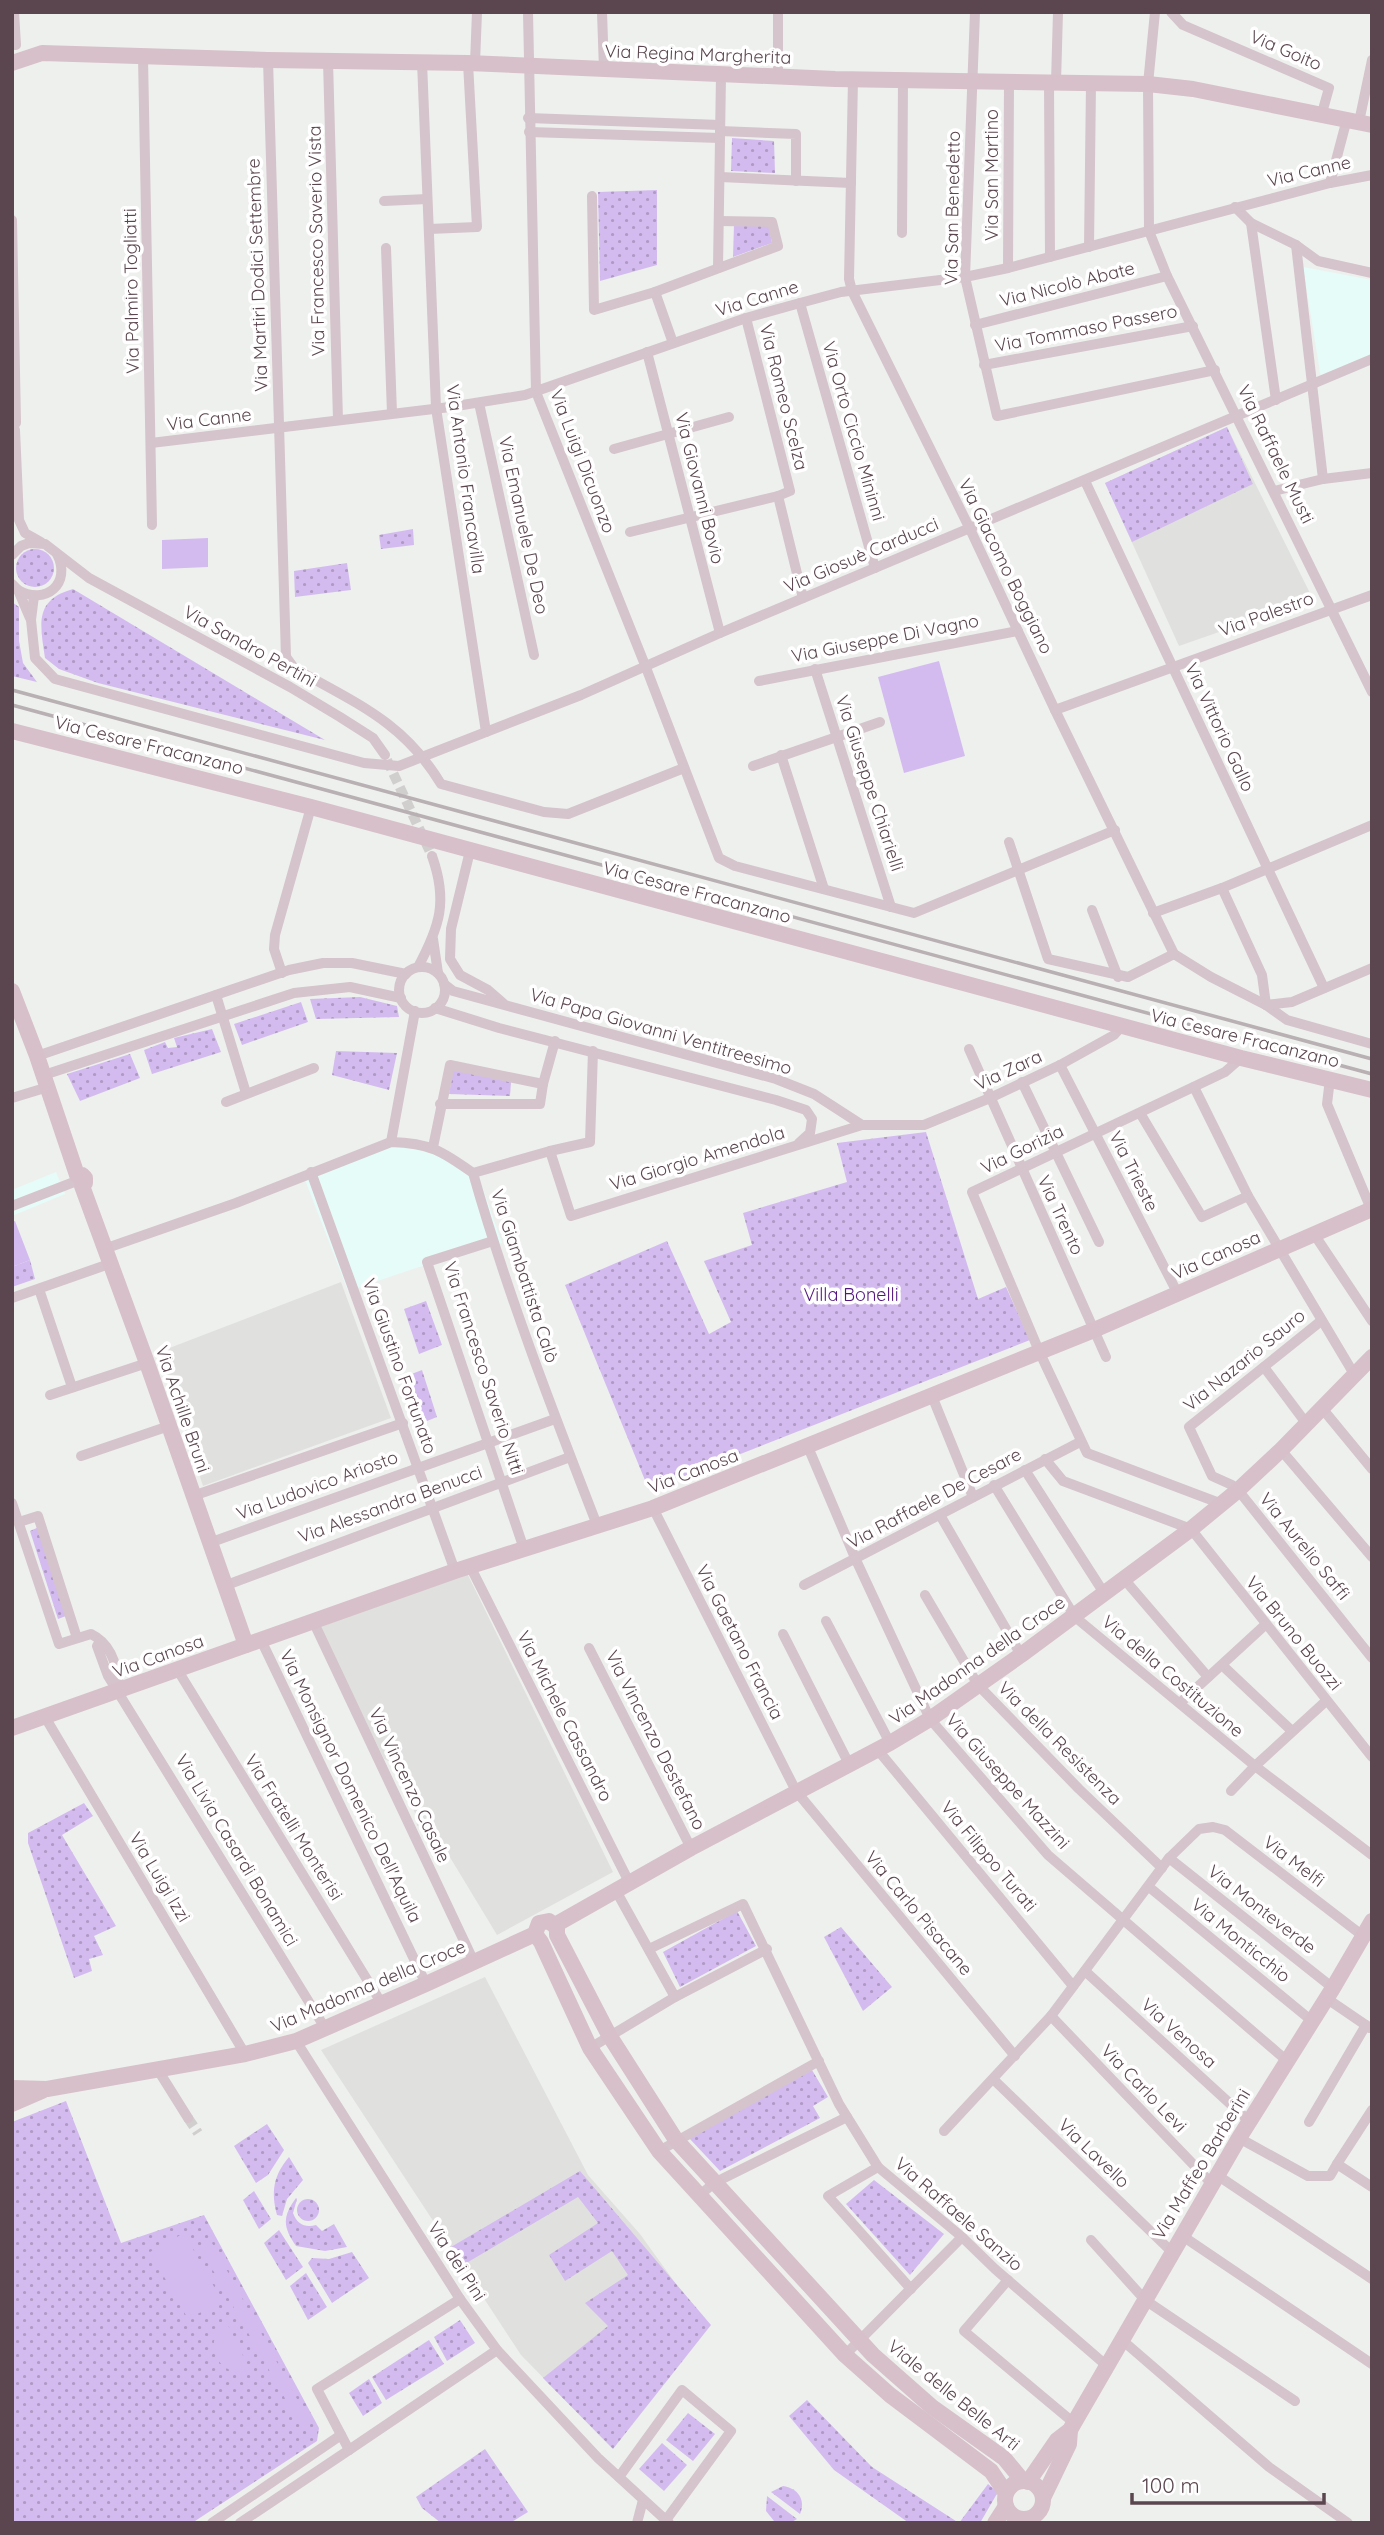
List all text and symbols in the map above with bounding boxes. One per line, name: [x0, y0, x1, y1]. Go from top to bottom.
street label: Via Goito: [1247, 25, 1325, 75]
street label: Via Regina Margherita: [604, 39, 792, 69]
street label: Via San Martino: [980, 109, 1003, 241]
street label: Via Francesco Saverio Vista: [302, 125, 330, 357]
street label: Via San Benedetto: [939, 131, 965, 285]
street label: Via Canne: [1265, 150, 1353, 192]
street label: Via Martiri Dodici Settembre: [241, 158, 273, 392]
street label: Via Palmiro Togliatti: [118, 208, 144, 374]
street label: Via Nicolò Abate: [997, 256, 1137, 312]
street label: Via Canne: [713, 275, 801, 321]
street label: Via Tommaso Passero: [993, 299, 1179, 357]
street label: Via Romeo Scelza: [755, 321, 813, 473]
street label: Via Orto Ciccio Mininni: [817, 339, 891, 523]
street label: Via Raffaele Musti: [1233, 381, 1319, 527]
street label: Via Antonio Francavilla: [441, 383, 491, 575]
street label: Via Luigi Dicuonzo: [545, 386, 621, 536]
street label: Via Canne: [165, 402, 253, 436]
street label: Via Giovanni Bovio: [670, 410, 730, 566]
street label: Via Emanuele De Deo: [494, 434, 554, 616]
street label: Via Giacomo Boggiano: [953, 474, 1059, 658]
street label: Via Giosuè Carducci: [780, 512, 942, 598]
street label: Via Palestro: [1215, 586, 1317, 642]
street label: Via Sandro Pertini: [180, 600, 320, 692]
street label: Via Giuseppe Di Vagno: [789, 609, 981, 667]
street label: Via Vittorio Gallo: [1180, 659, 1260, 795]
street label: Via Giuseppe Chiarielli: [831, 692, 909, 874]
street label: Via Cesare Fracanzano: [52, 710, 246, 780]
street label: Via Cesare Fracanzano: [600, 856, 794, 928]
street label: Via Papa Giovanni Ventitreesimo: [527, 983, 795, 1079]
street label: Via Cesare Fracanzano: [1148, 1003, 1342, 1073]
street label: Via Zara: [971, 1044, 1045, 1096]
street label: Via Gorizia: [977, 1119, 1067, 1179]
street label: Via Giorgio Amendola: [607, 1120, 787, 1196]
street label: Via Trieste: [1104, 1127, 1164, 1215]
street label: Via Trento: [1033, 1171, 1089, 1259]
street label: Via Giambattista Calò: [486, 1186, 564, 1366]
street label: Via Canosa: [1168, 1225, 1264, 1285]
street label: Via Francesco Saverio Nitti: [439, 1259, 529, 1477]
street label: Via Giustino Fortunato: [358, 1275, 442, 1457]
park label: Villa Bonelli: [803, 1283, 899, 1306]
street label: Via Nazario Sauro: [1178, 1304, 1310, 1416]
street label: Via Achille Bruni: [150, 1342, 216, 1476]
street label: Via Raffaele De Cesare: [843, 1442, 1025, 1554]
street label: Via Canosa: [644, 1443, 742, 1499]
street label: Via Ludovico Ariosto: [233, 1445, 401, 1525]
street label: Via Alessandra Benucci: [295, 1460, 485, 1548]
street label: Via Aurelio Saffi: [1255, 1488, 1355, 1604]
street label: Via Gaetano Francia: [691, 1561, 789, 1723]
street label: Via Bruno Buozzi: [1241, 1571, 1347, 1695]
street label: Via Madonna della Croce: [885, 1590, 1069, 1730]
street label: Via della Costituzione: [1097, 1610, 1249, 1742]
street label: Via Michele Cassandro: [512, 1627, 618, 1805]
street label: Via Canosa: [109, 1629, 207, 1683]
street label: Via Monsignor Domenico Dell'Aquila: [275, 1646, 427, 1926]
street label: Via Vincenzo Destefano: [601, 1646, 711, 1834]
street label: Via della Resistenza: [993, 1676, 1127, 1810]
street label: Via Vincenzo Casale: [364, 1704, 456, 1866]
street label: Via Giuseppe Mazzini: [941, 1708, 1075, 1854]
street label: Via Livia Casardi Bonamici: [170, 1750, 304, 1950]
street label: Via Fratelli Monterisi: [240, 1750, 348, 1904]
street label: Via Filippo Turati: [936, 1796, 1042, 1916]
street label: Via Luigi Izzi: [124, 1828, 196, 1926]
street label: Via Melfi: [1259, 1830, 1329, 1892]
street label: Via Carlo Pisacane: [860, 1846, 978, 1980]
street label: Via Monteverde: [1203, 1860, 1321, 1958]
street label: Via Monticchio: [1187, 1893, 1295, 1987]
street label: Via Madonna della Croce: [267, 1934, 469, 2038]
street label: Via Venosa: [1136, 1993, 1222, 2073]
street label: Via Carlo Levi: [1096, 2039, 1192, 2137]
street label: Via Maffeo Barberini: [1147, 2084, 1255, 2244]
street label: Via Lavello: [1053, 2113, 1135, 2193]
street label: Via Raffaele Sanzio: [890, 2152, 1028, 2276]
street label: Via dei Pini: [423, 2217, 491, 2305]
street label: Viale delle Belle Arti: [883, 2335, 1025, 2455]
scale bar: [1132, 2462, 1324, 2506]
text: 100 m: [1142, 2472, 1200, 2498]

